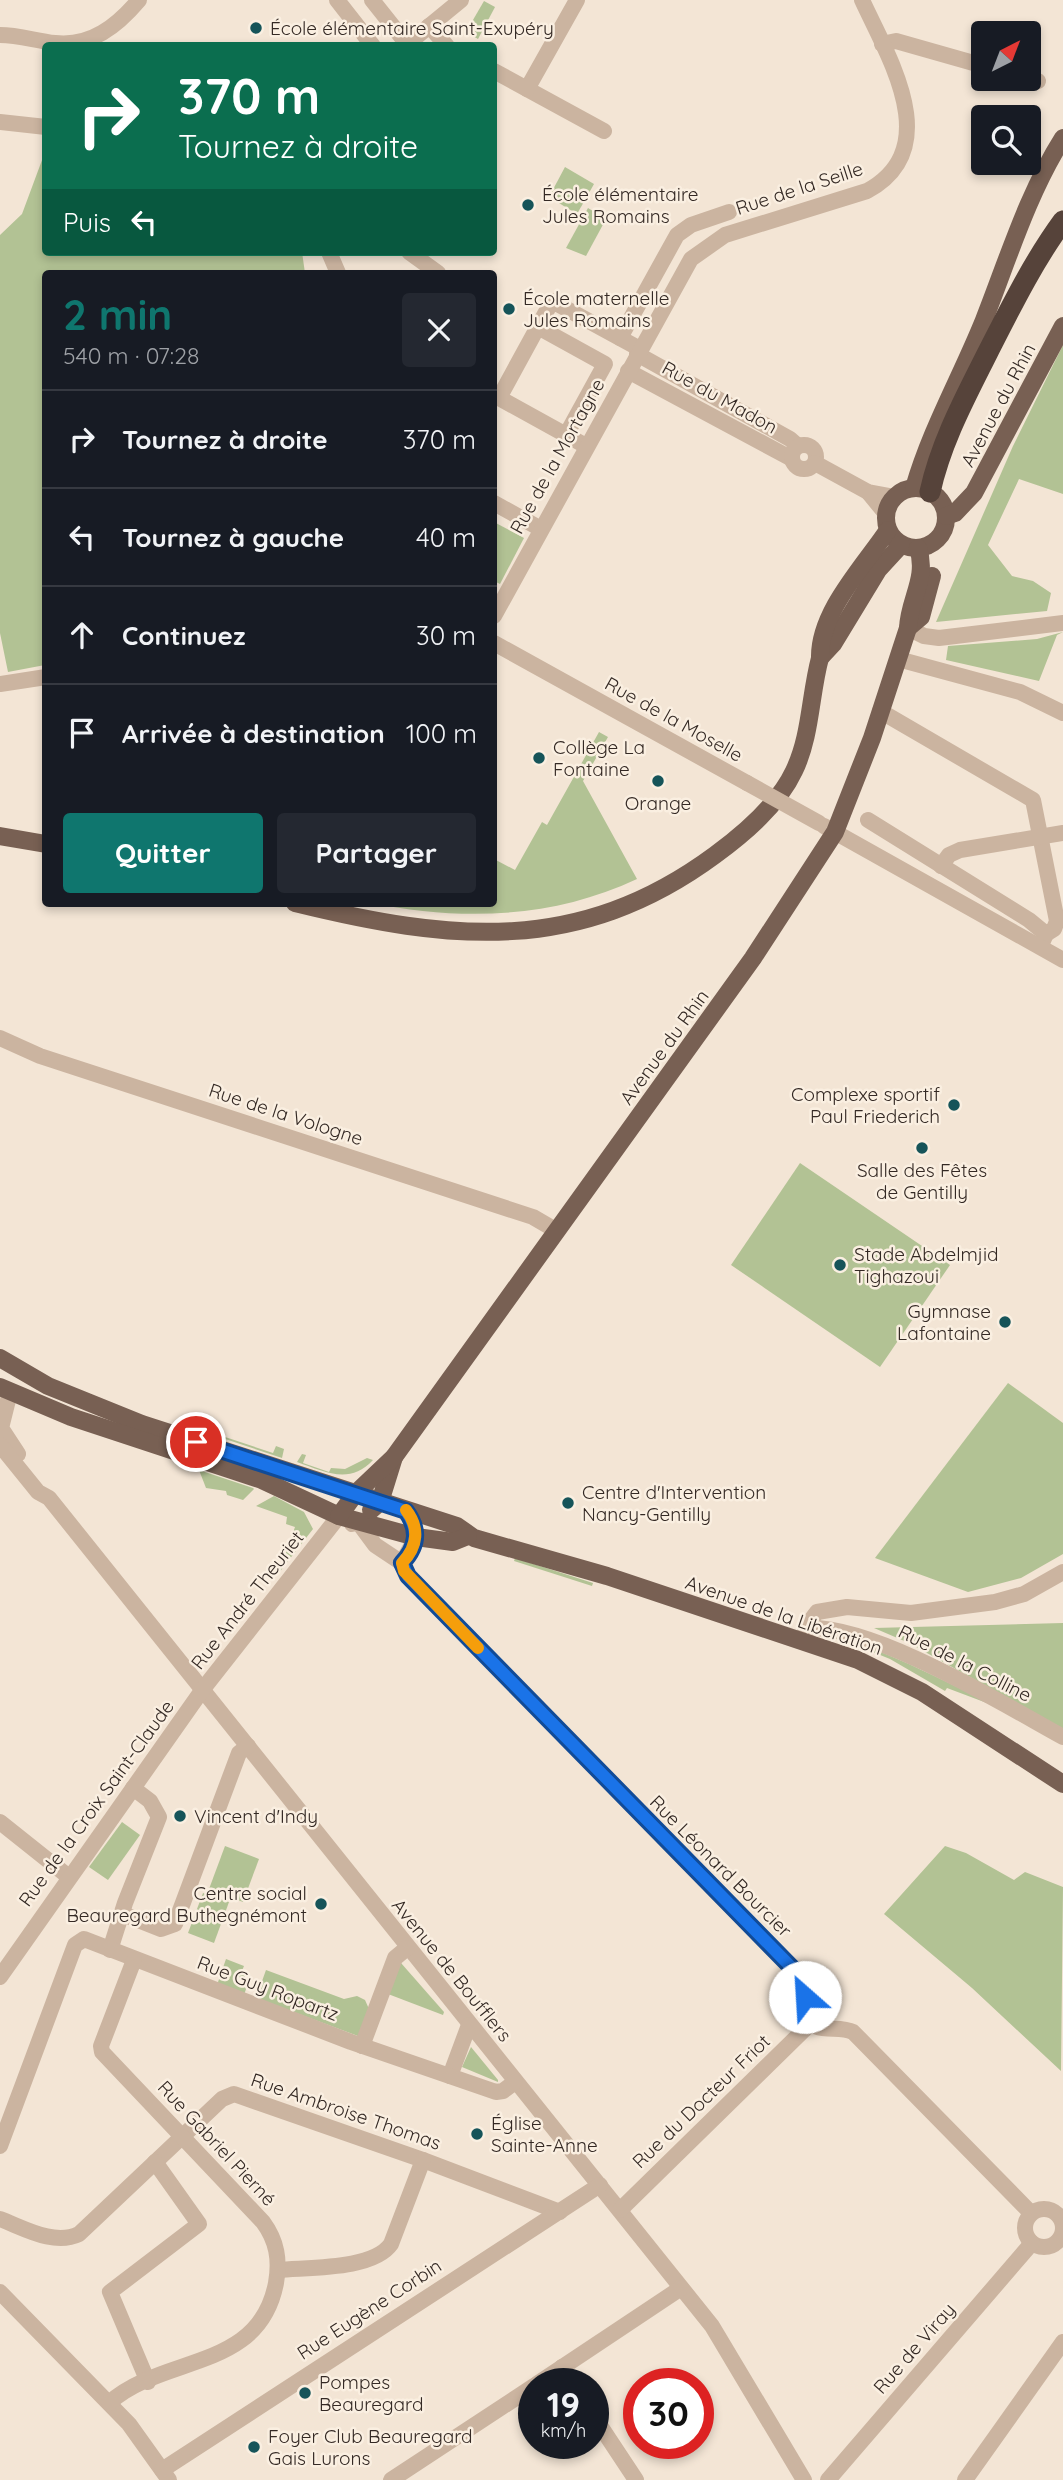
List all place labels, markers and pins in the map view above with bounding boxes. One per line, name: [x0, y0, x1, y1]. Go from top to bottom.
place label: École élémentaire Saint-Exupéry: [270, 16, 554, 40]
marker: École élémentaire Saint-Exupéry: [248, 20, 264, 36]
place label: École élémentaire Jules Romains: [542, 182, 699, 228]
marker: École élémentaire Jules Romains: [520, 197, 536, 213]
place label: École maternelle Jules Romains: [523, 286, 669, 332]
marker: École maternelle Jules Romains: [501, 301, 517, 317]
place label: Collège La Fontaine: [553, 735, 645, 781]
marker: Collège La Fontaine: [531, 750, 547, 766]
marker: Orange: [650, 773, 666, 789]
place label: Orange: [625, 791, 691, 815]
place label: Complexe sportif Paul Friederich: [791, 1082, 940, 1128]
marker: Complexe sportif Paul Friederich: [946, 1097, 962, 1113]
marker: Salle des Fêtes de Gentilly: [914, 1140, 930, 1156]
place label: Salle des Fêtes de Gentilly: [857, 1158, 987, 1204]
place label: Stade Abdelmjid Tighazoui: [854, 1242, 999, 1288]
marker: Stade Abdelmjid Tighazoui: [832, 1257, 848, 1273]
place label: Gymnase Lafontaine: [897, 1299, 991, 1345]
marker: Gymnase Lafontaine: [997, 1314, 1013, 1330]
pin: [166, 1412, 226, 1472]
place label: Centre d'Intervention Nancy-Gentilly: [582, 1480, 766, 1526]
marker: Centre d'Intervention Nancy-Gentilly: [560, 1495, 576, 1511]
place label: Vincent d'Indy: [194, 1804, 318, 1828]
marker: Vincent d'Indy: [172, 1808, 188, 1824]
place label: Centre social Beauregard Buthegnémont: [66, 1881, 307, 1927]
marker: Centre social Beauregard Buthegnémont: [313, 1896, 329, 1912]
place label: Église Sainte-Anne: [491, 2111, 598, 2157]
marker: Église Sainte-Anne: [469, 2126, 485, 2142]
place label: Pompes Beauregard: [319, 2370, 424, 2416]
marker: Pompes Beauregard: [297, 2385, 313, 2401]
place label: Foyer Club Beauregard Gais Lurons: [268, 2424, 473, 2470]
marker: Foyer Club Beauregard Gais Lurons: [246, 2439, 262, 2455]

